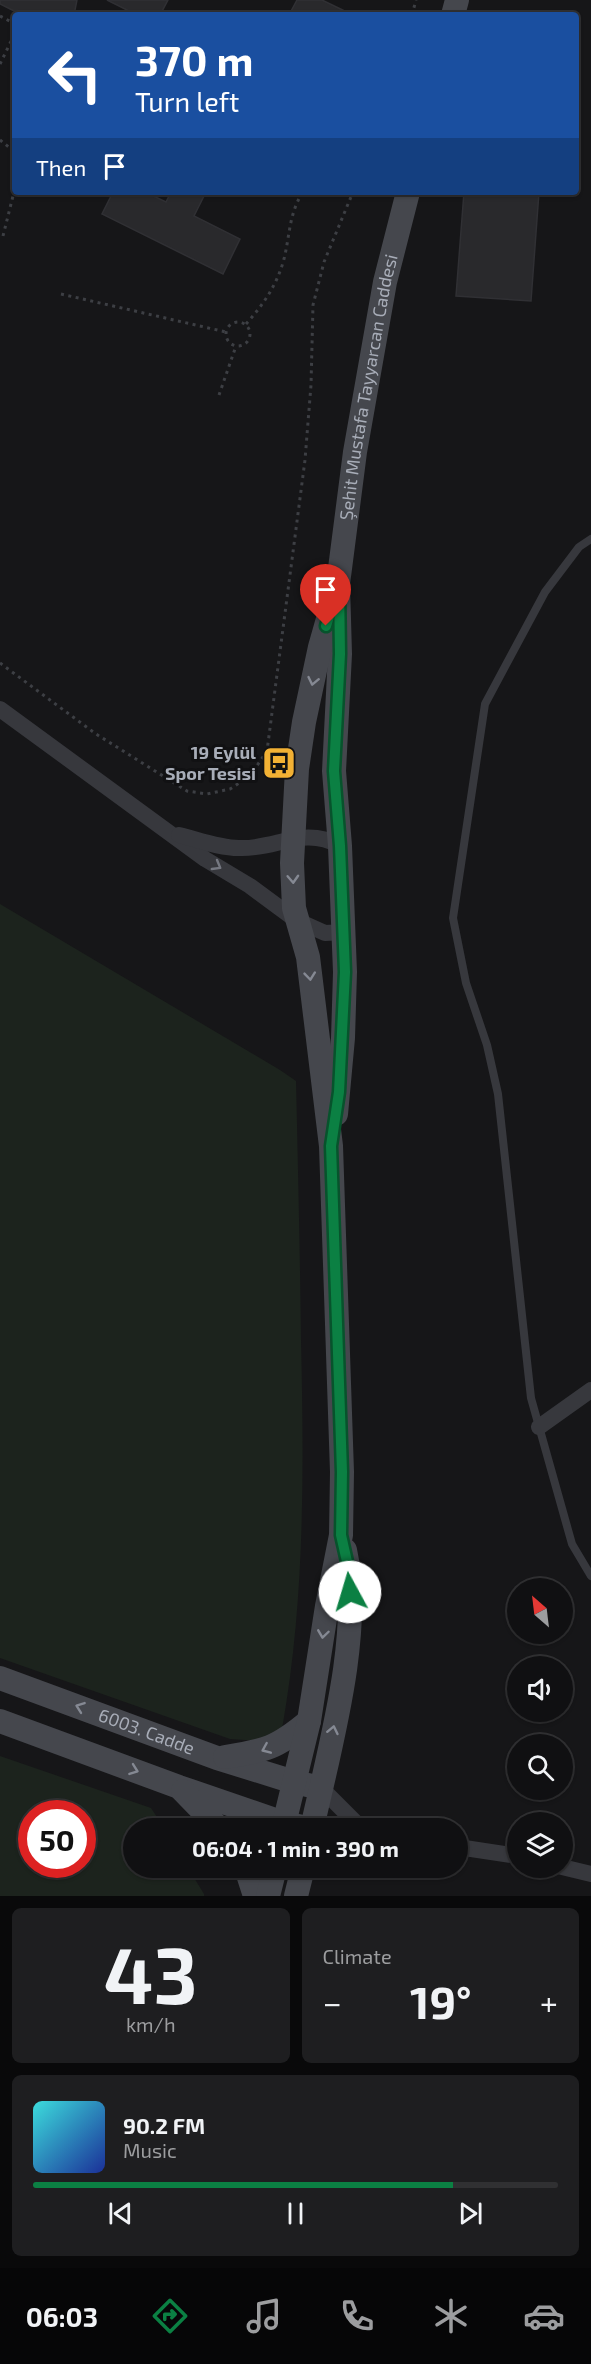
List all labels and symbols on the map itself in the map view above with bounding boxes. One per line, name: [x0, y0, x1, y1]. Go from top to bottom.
street label: Şehit Mustafa Tayyarcan Caddesi: [334, 252, 402, 522]
pin: [300, 564, 351, 626]
one-way arrow: [307, 676, 320, 686]
place label: 19 Eylül Spor Tesisi: [165, 741, 256, 784]
bus stop icon: 19 Eylül Spor Tesisi: [261, 745, 297, 781]
one-way arrow: [211, 859, 221, 871]
one-way arrow: [286, 874, 299, 883]
one-way arrow: [303, 972, 316, 981]
position arrow: [318, 1560, 382, 1624]
north arrow: [507, 1578, 573, 1644]
one-way arrow: [318, 1629, 330, 1638]
one-way arrow: [75, 1702, 86, 1715]
street label: 6003. Cadde: [96, 1703, 198, 1759]
one-way arrow: [326, 1726, 339, 1736]
one-way arrow: [262, 1742, 273, 1754]
one-way arrow: [128, 1763, 139, 1776]
speed limit sign: 50: [18, 1800, 96, 1878]

